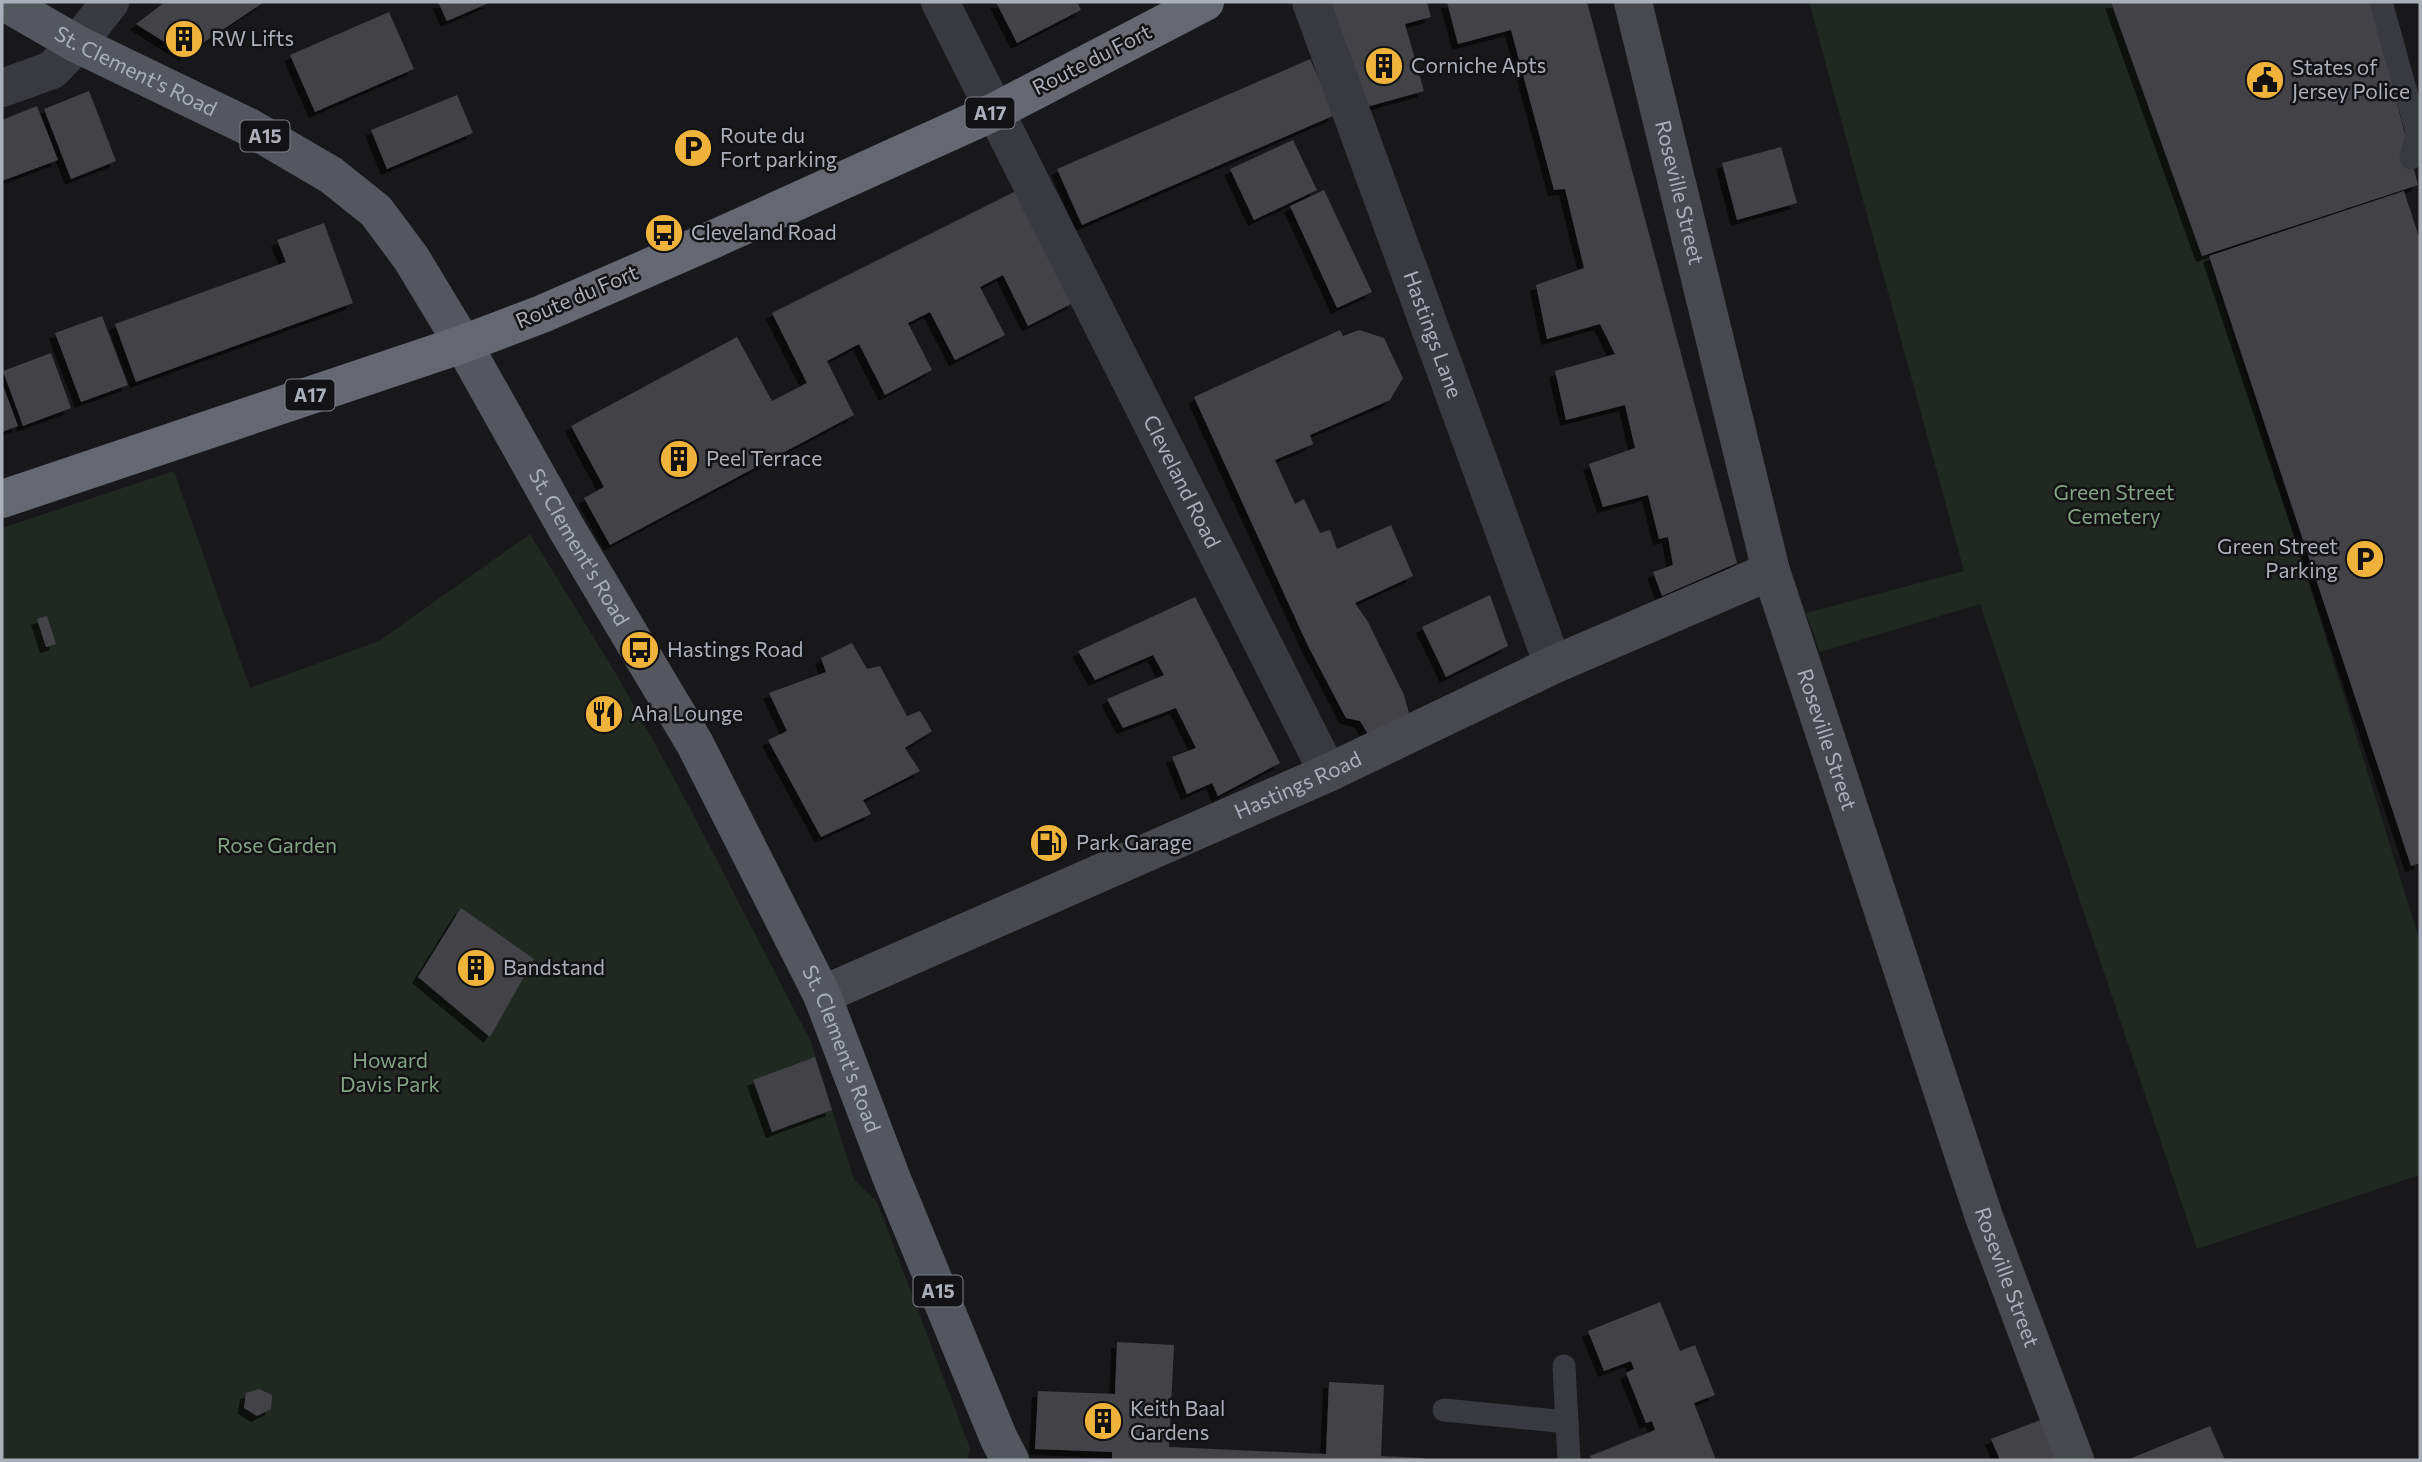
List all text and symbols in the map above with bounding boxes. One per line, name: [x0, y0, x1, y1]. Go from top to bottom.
building icon: RW Lifts: [163, 18, 205, 60]
street label: Route du Fort: [1028, 18, 1155, 99]
street label: St. Clement's Road: [51, 20, 221, 121]
place label: RW Lifts: [211, 25, 294, 50]
building icon: Corniche Apts: [1363, 45, 1405, 87]
place label: Corniche Apts: [1411, 52, 1546, 77]
place label: States of Jersey Police: [2292, 54, 2410, 103]
public building icon: States of Jersey Police: [2244, 59, 2286, 101]
road number: A17: [965, 97, 1014, 128]
street label: Roseville Street: [1651, 118, 1710, 267]
road number: A15: [240, 120, 290, 152]
place label: Route du Fort parking: [720, 122, 837, 171]
parking icon: Route du Fort parking: [672, 127, 714, 169]
bus stop icon: Cleveland Road: [643, 212, 685, 254]
place label: Cleveland Road: [691, 219, 837, 244]
street label: Route du Fort: [512, 259, 641, 333]
street label: Hastings Lane: [1399, 267, 1468, 401]
road number: A17: [286, 380, 334, 410]
street label: Cleveland Road: [1139, 410, 1227, 552]
building icon: Peel Terrace: [658, 438, 700, 480]
place label: Peel Terrace: [706, 445, 822, 470]
street label: St. Clement's Road: [525, 464, 636, 630]
park label: Green Street Cemetery: [2054, 479, 2175, 528]
place label: Green Street Parking: [2217, 533, 2338, 582]
parking icon: Green Street Parking: [2344, 538, 2386, 580]
bus stop icon: Hastings Road: [619, 629, 661, 671]
place label: Hastings Road: [667, 636, 803, 661]
street label: Roseville Street: [1793, 665, 1863, 813]
restaurant icon: Aha Lounge: [583, 693, 625, 735]
place label: Aha Lounge: [631, 700, 743, 725]
street label: Hastings Road: [1230, 745, 1365, 824]
fuel station icon: Park Garage: [1028, 822, 1070, 864]
place label: Park Garage: [1076, 829, 1192, 854]
park label: Rose Garden: [217, 832, 337, 857]
building icon: Bandstand: [455, 947, 497, 989]
place label: Bandstand: [503, 954, 605, 979]
street label: St. Clement's Road: [798, 961, 887, 1135]
park label: Howard Davis Park: [340, 1047, 440, 1096]
street label: Roseville Street: [1971, 1204, 2046, 1350]
road number: A15: [914, 1275, 962, 1306]
place label: Keith Baal Gardens: [1130, 1395, 1225, 1444]
building icon: Keith Baal Gardens: [1082, 1400, 1124, 1442]

